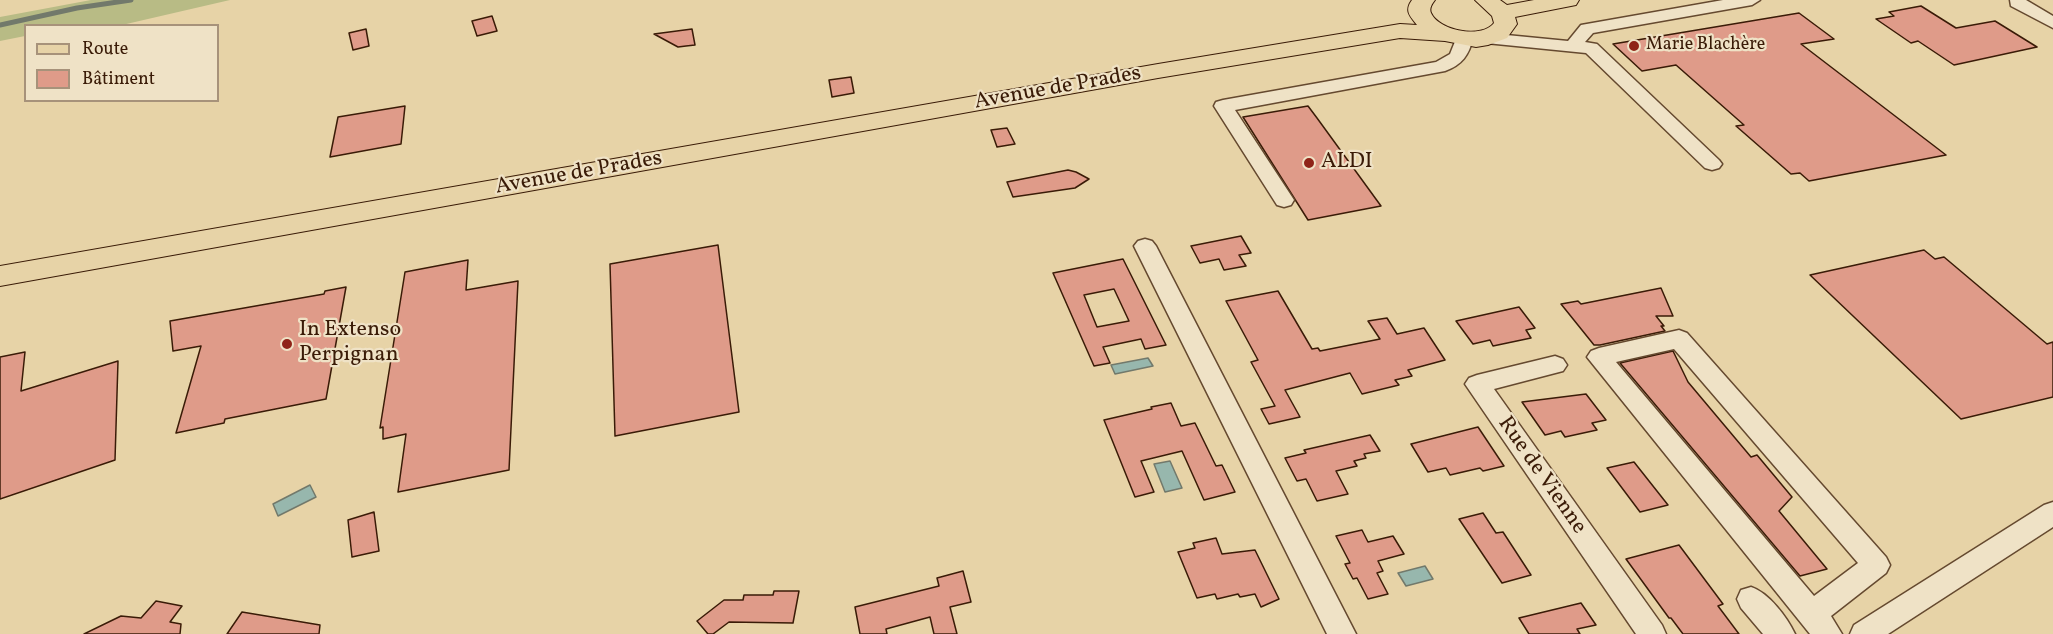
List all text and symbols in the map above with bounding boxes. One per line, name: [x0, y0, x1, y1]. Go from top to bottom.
legend: [24, 24, 219, 102]
place label: Marie Blachère: [1646, 35, 1765, 57]
text: Route: [82, 37, 128, 62]
marker: Marie Blachère: [1627, 39, 1641, 53]
street label: Avenue de Prades: [973, 61, 1143, 117]
text: Bâtiment: [82, 67, 155, 92]
street label: Avenue de Prades: [494, 146, 664, 202]
place label: ALDI: [1321, 150, 1373, 176]
marker: ALDI: [1302, 156, 1316, 170]
place label: In Extenso Perpignan: [299, 318, 401, 370]
marker: In Extenso Perpignan: [280, 337, 294, 351]
street label: Rue de Vienne: [1491, 412, 1591, 540]

